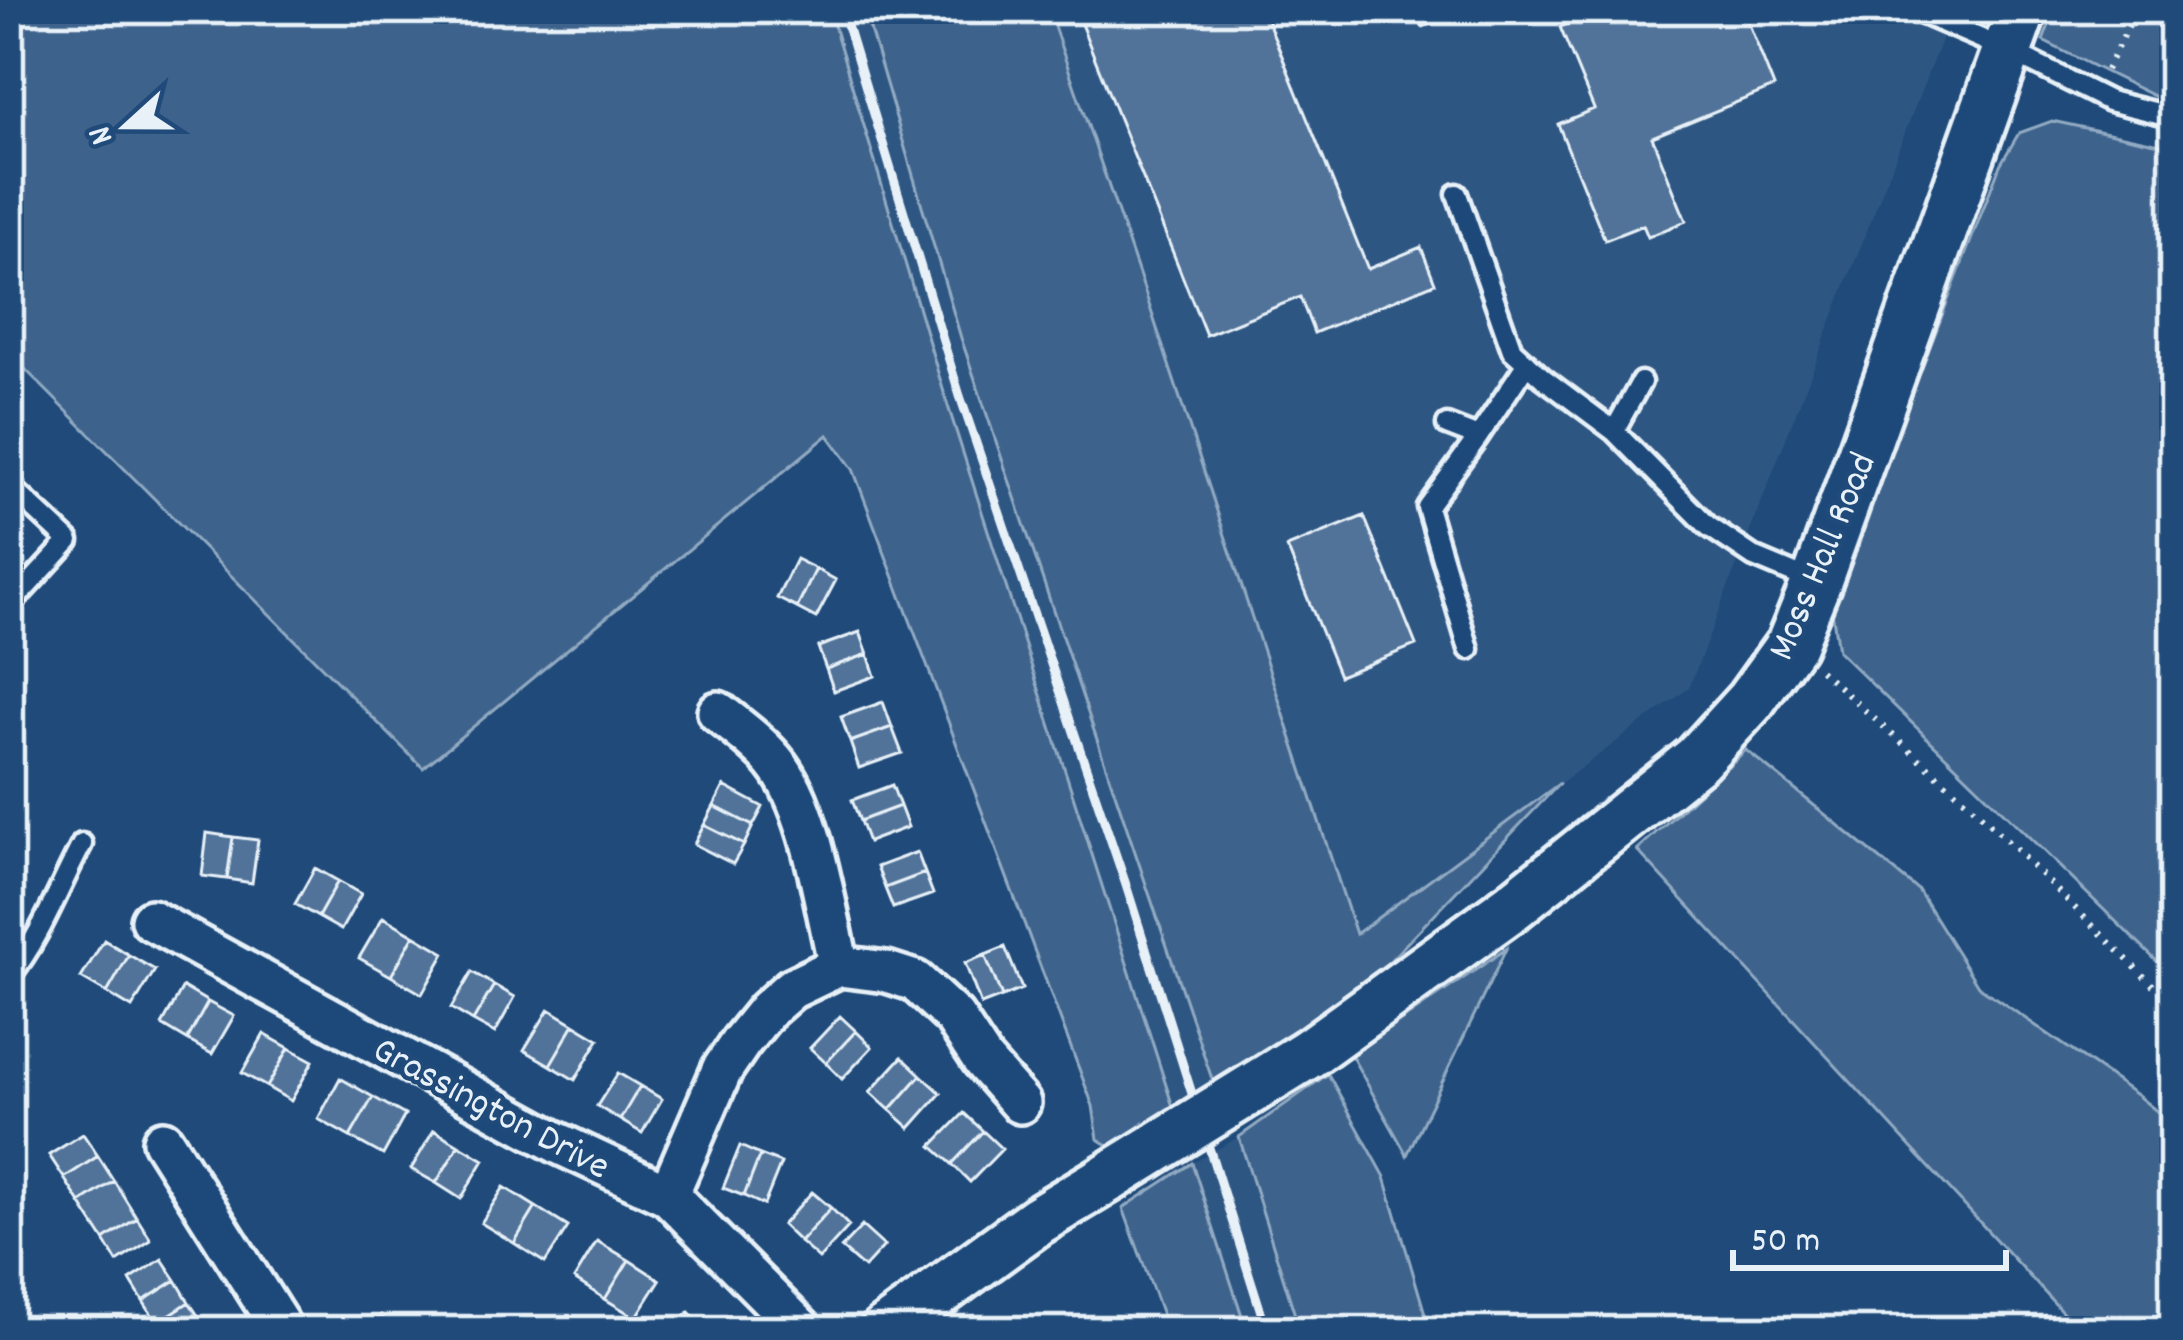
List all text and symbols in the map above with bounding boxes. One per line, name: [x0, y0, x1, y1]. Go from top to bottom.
north arrow: [66, 66, 186, 186]
text: N: [78, 119, 128, 151]
street label: Moss Hall Road: [1757, 445, 1893, 670]
street label: Grassington Drive: [362, 1025, 618, 1196]
scale bar: [1733, 1196, 2006, 1270]
text: 50 m: [1751, 1217, 1820, 1269]

